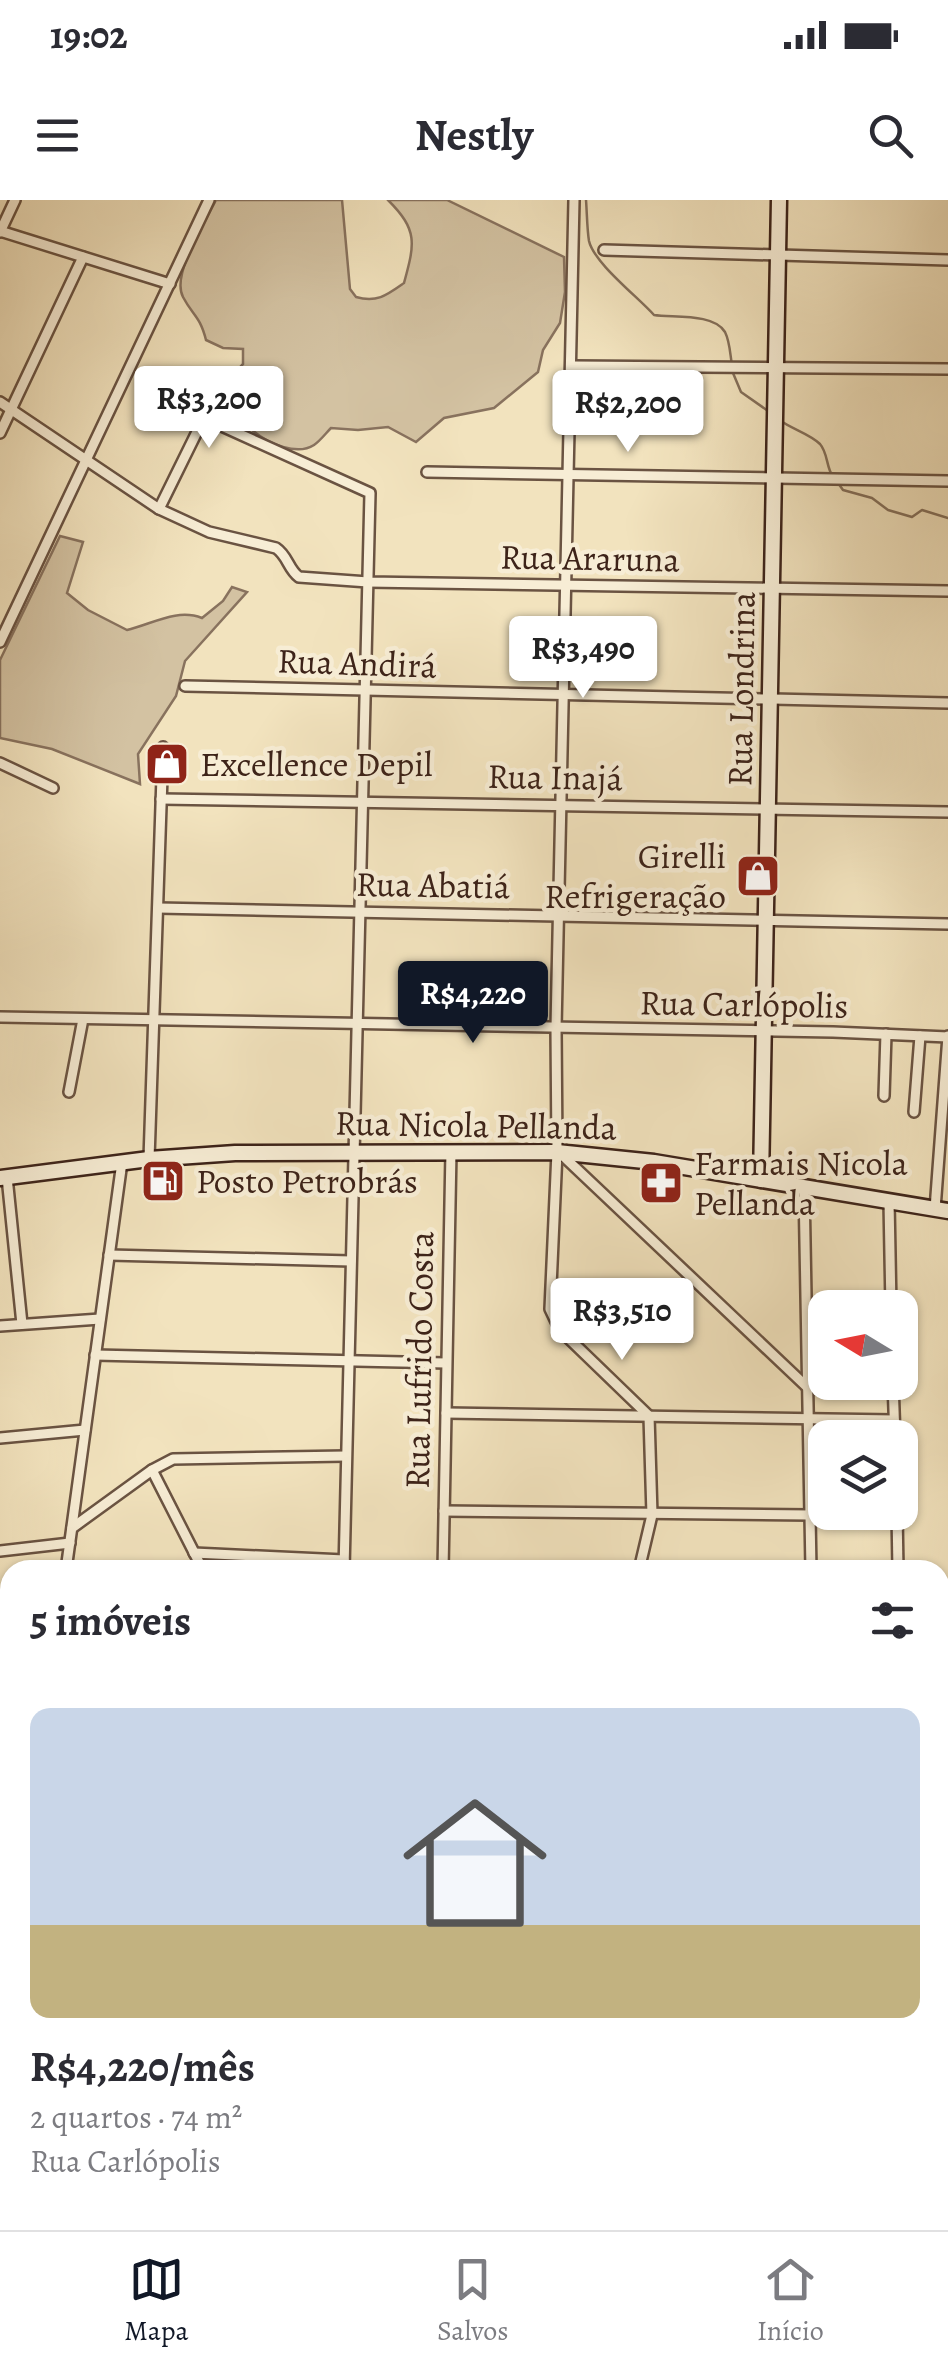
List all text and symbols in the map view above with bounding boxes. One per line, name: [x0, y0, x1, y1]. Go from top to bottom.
text: 19:02: [50, 9, 128, 61]
text: Nestly: [415, 104, 533, 166]
icon: menu: [30, 108, 85, 163]
icon: search: [863, 108, 918, 163]
pin: R$3,200: [117, 366, 301, 451]
pin: R$2,200: [536, 370, 720, 455]
text: R$3,200: [156, 376, 262, 420]
text: R$2,200: [574, 380, 682, 424]
street label: Rua Araruna: [500, 532, 681, 584]
street label: Rua Londrina: [715, 591, 767, 787]
pin: R$3,490: [491, 616, 675, 701]
text: R$3,490: [531, 626, 635, 670]
street label: Rua Andirá: [276, 636, 438, 690]
place label: Excellence Depil: [200, 740, 433, 788]
shop icon: Excellence Depil: [144, 741, 190, 787]
street label: Rua Inajá: [487, 752, 624, 802]
place label: Girelli Refrigeração: [544, 832, 726, 920]
shop icon: Girelli Refrigeração: [735, 853, 781, 899]
street label: Rua Abatiá: [356, 860, 511, 910]
pin: R$4,220: [381, 961, 565, 1046]
text: R$4,220: [420, 971, 526, 1015]
street label: Rua Carlópolis: [639, 978, 849, 1030]
street label: Rua Nicola Pellanda: [335, 1099, 618, 1151]
place label: Farmais Nicola Pellanda: [694, 1139, 908, 1227]
place label: Posto Petrobrás: [196, 1157, 418, 1205]
fuel station icon: Posto Petrobrás: [140, 1158, 186, 1204]
pharmacy icon: Farmais Nicola Pellanda: [638, 1160, 684, 1206]
street label: Rua Lufrido Costa: [393, 1230, 445, 1489]
pin: R$3,510: [530, 1278, 714, 1363]
text: R$3,510: [572, 1288, 672, 1332]
north arrow: [808, 1290, 918, 1400]
map controls: [808, 1290, 918, 1530]
button: layers: [808, 1420, 918, 1530]
text: 5 imóveis: [30, 1592, 191, 1649]
icon: filters: [865, 1593, 920, 1648]
icon: home: [385, 1773, 565, 1953]
text: R$4,220/mês: [30, 2038, 255, 2095]
text: 2 quartos · 74 m²: [30, 2095, 242, 2139]
text: Rua Carlópolis: [30, 2139, 221, 2183]
tab: Mapa: [124, 2252, 189, 2350]
tab: Salvos: [437, 2252, 508, 2350]
tab: Início: [757, 2252, 824, 2350]

